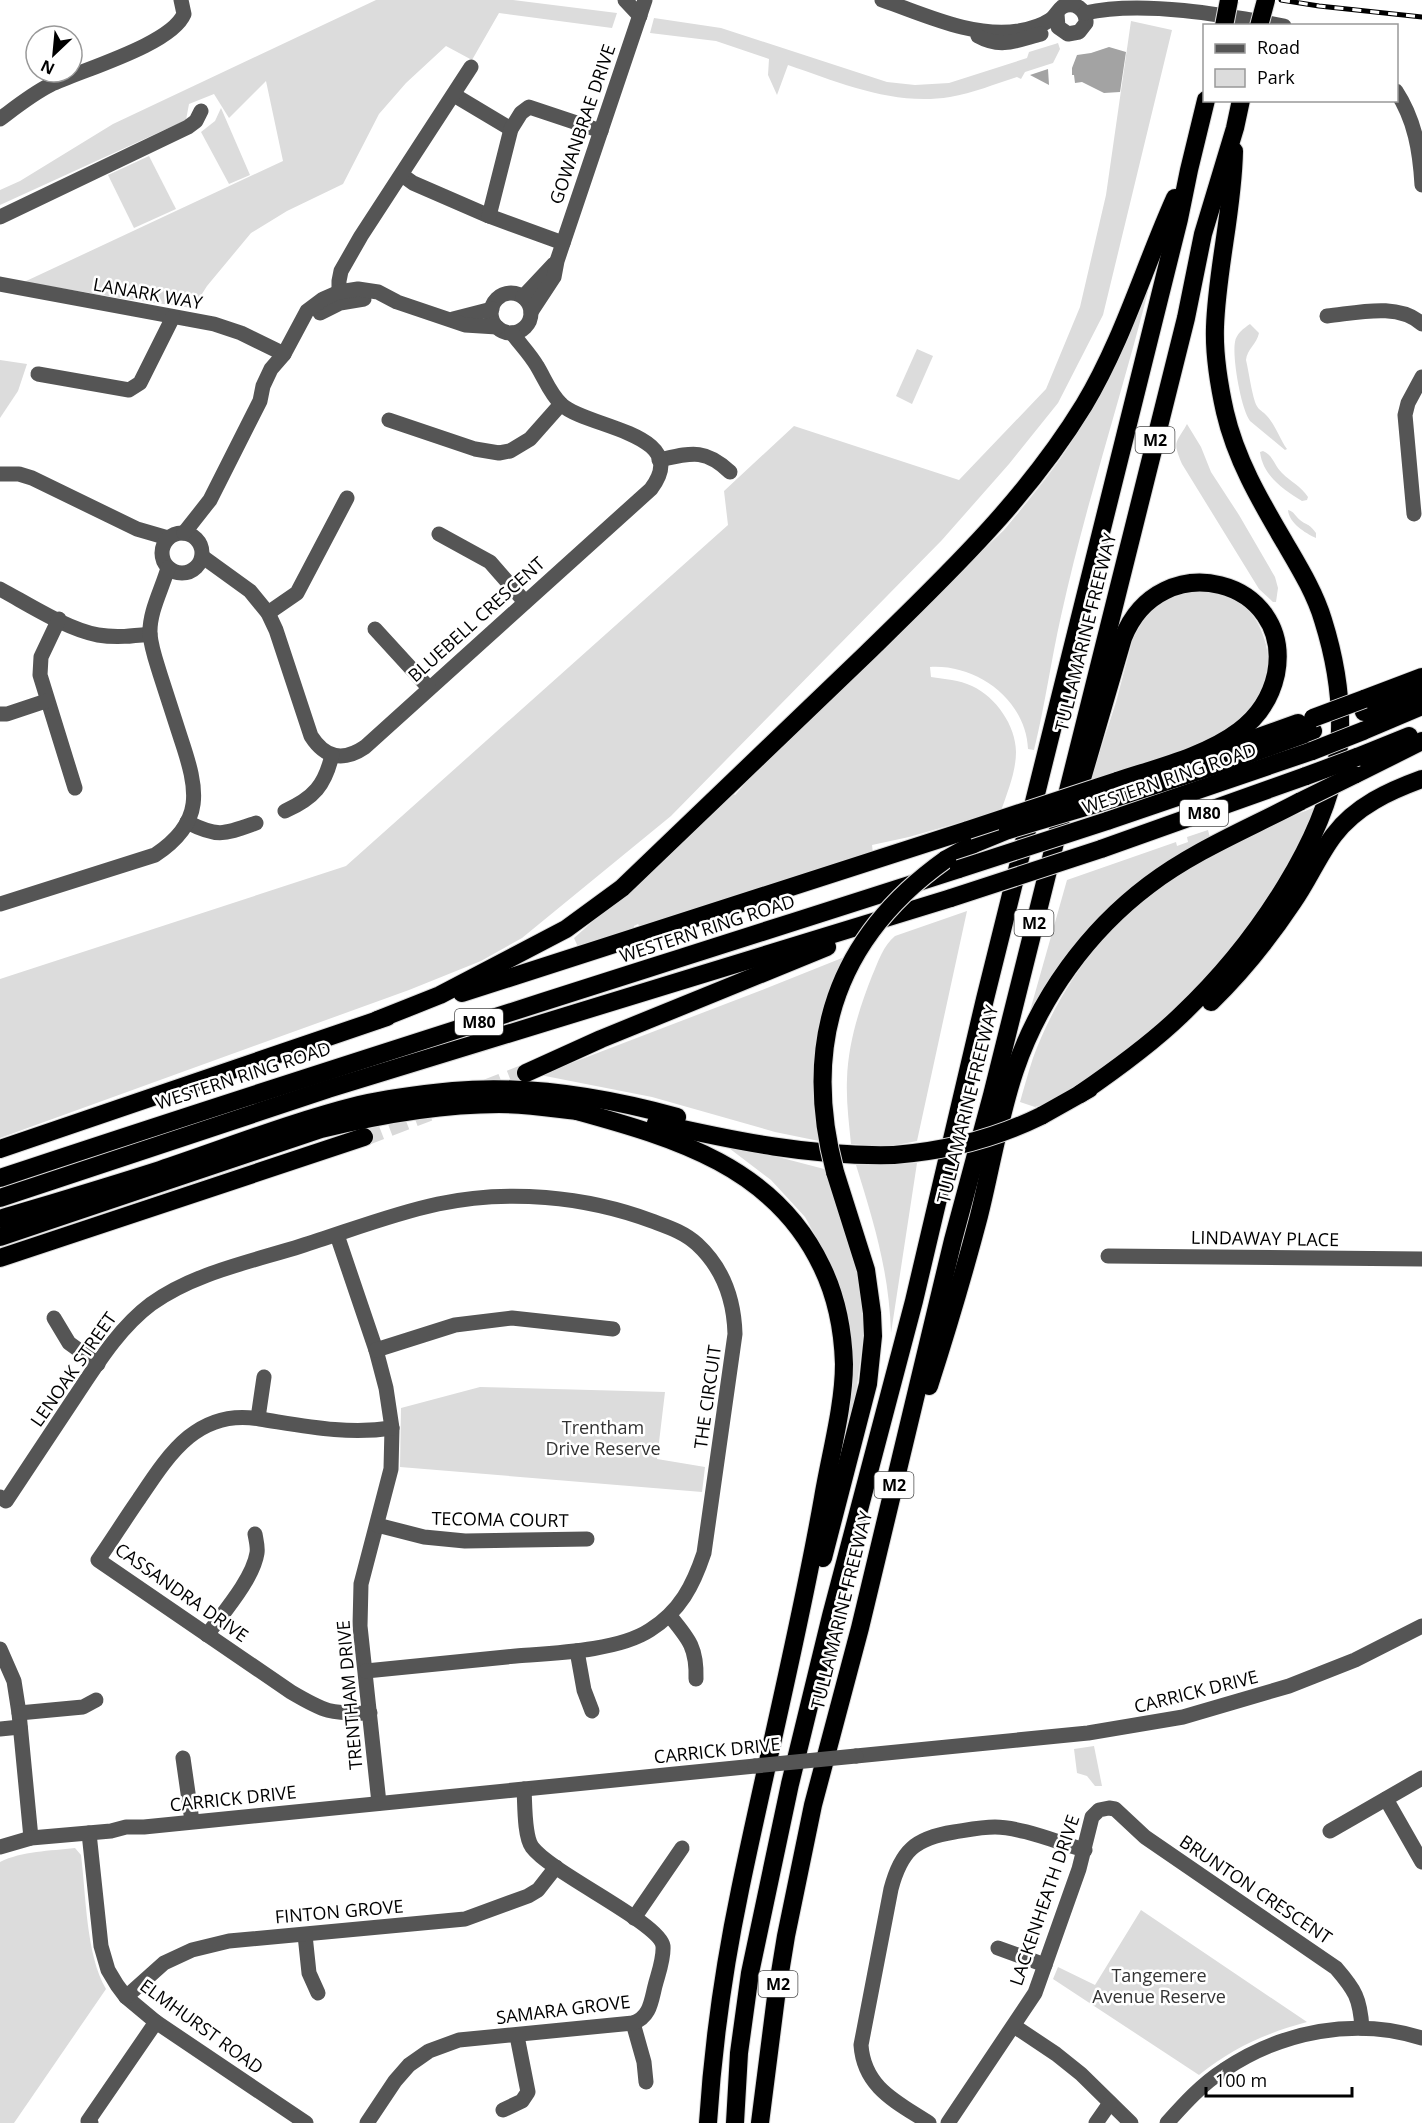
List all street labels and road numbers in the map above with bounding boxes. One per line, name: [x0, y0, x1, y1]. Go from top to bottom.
street label: GOWANBRAE DRIVE: [543, 41, 621, 207]
street label: LANARK WAY: [91, 272, 205, 315]
road number: M2: [1136, 427, 1174, 453]
street label: TULLAMARINE FREEWAY: [1049, 529, 1121, 734]
street label: BLUEBELL CRESCENT: [402, 551, 550, 687]
street label: WESTERN RING ROAD: [1079, 737, 1259, 819]
road number: M80: [1180, 800, 1228, 826]
street label: WESTERN RING ROAD: [616, 888, 798, 968]
road number: M2: [1014, 910, 1054, 936]
street label: TULLAMARINE FREEWAY: [931, 1001, 1003, 1206]
road number: M80: [455, 1009, 503, 1035]
street label: WESTERN RING ROAD: [152, 1035, 334, 1115]
street label: LINDAWAY PLACE: [1191, 1225, 1339, 1251]
street label: LENOAK STREET: [24, 1307, 122, 1431]
street label: THE CIRCUIT: [688, 1343, 726, 1451]
road number: M2: [874, 1472, 914, 1498]
street label: TECOMA COURT: [431, 1506, 569, 1532]
street label: TULLAMARINE FREEWAY: [805, 1507, 877, 1712]
street label: CASSANDRA DRIVE: [111, 1537, 253, 1647]
street label: TRENTHAM DRIVE: [331, 1619, 367, 1771]
street label: CARRICK DRIVE: [1132, 1664, 1260, 1718]
street label: CARRICK DRIVE: [653, 1731, 781, 1769]
street label: CARRICK DRIVE: [169, 1779, 297, 1817]
street label: LACKENHEATH DRIVE: [1003, 1811, 1085, 1989]
street label: BRUNTON CRESCENT: [1175, 1829, 1337, 1949]
street label: FINTON GROVE: [274, 1893, 404, 1929]
road number: M2: [758, 1971, 798, 1997]
street label: ELMHURST ROAD: [135, 1973, 269, 2079]
street label: SAMARA GROVE: [495, 1989, 631, 2029]

